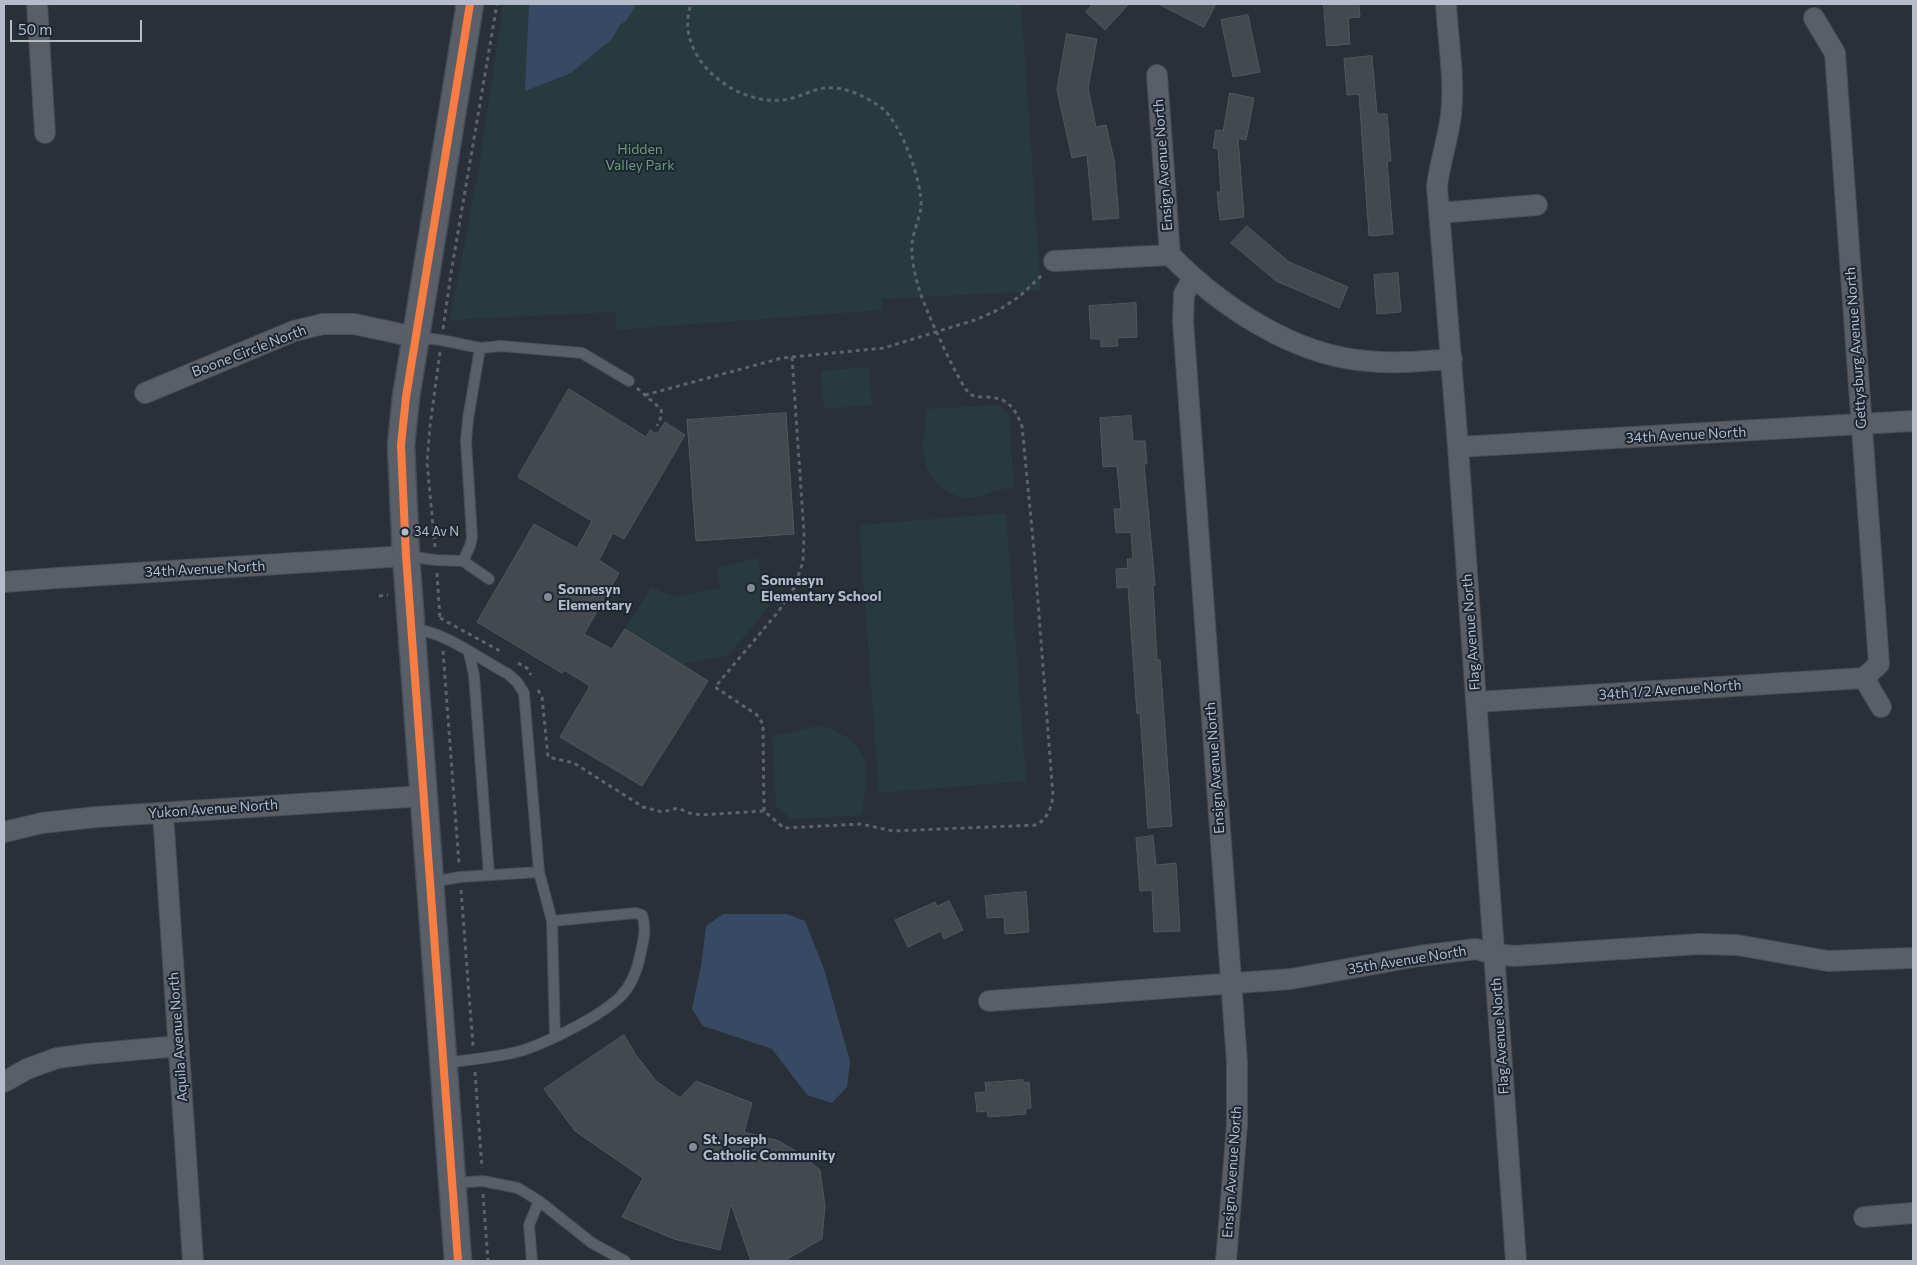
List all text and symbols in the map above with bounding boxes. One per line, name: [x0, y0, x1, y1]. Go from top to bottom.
scale bar: [12, 10, 145, 42]
text: 50 m: [18, 20, 52, 38]
street label: Ensign Avenue North: [1150, 98, 1176, 232]
park label: Hidden Valley Park: [605, 141, 675, 174]
street label: Gettysburg Avenue North: [1842, 267, 1870, 429]
street label: Boone Circle North: [189, 321, 309, 381]
street label: 34th Avenue North: [1625, 423, 1747, 447]
place label: 34 Av N: [414, 524, 459, 540]
marker: 34 Av N: [400, 527, 410, 537]
street label: 34th Avenue North: [144, 557, 266, 581]
place label: Sonnesyn Elementary School: [761, 572, 881, 604]
street label: Flag Avenue North: [1459, 573, 1483, 691]
place label: Sonnesyn Elementary: [558, 581, 632, 614]
marker: Sonnesyn Elementary School: [745, 582, 757, 594]
marker: Sonnesyn Elementary: [542, 591, 554, 603]
street label: 34th 1/2 Avenue North: [1598, 677, 1742, 703]
street label: Ensign Avenue North: [1202, 701, 1228, 835]
street label: Yukon Avenue North: [148, 796, 278, 822]
street label: 35th Avenue North: [1346, 942, 1468, 978]
street label: Aquila Avenue North: [165, 972, 191, 1102]
street label: Flag Avenue North: [1488, 977, 1512, 1095]
street label: Ensign Avenue North: [1219, 1105, 1245, 1239]
place label: St. Joseph Catholic Community: [703, 1131, 835, 1164]
marker: St. Joseph Catholic Community: [687, 1141, 699, 1153]

